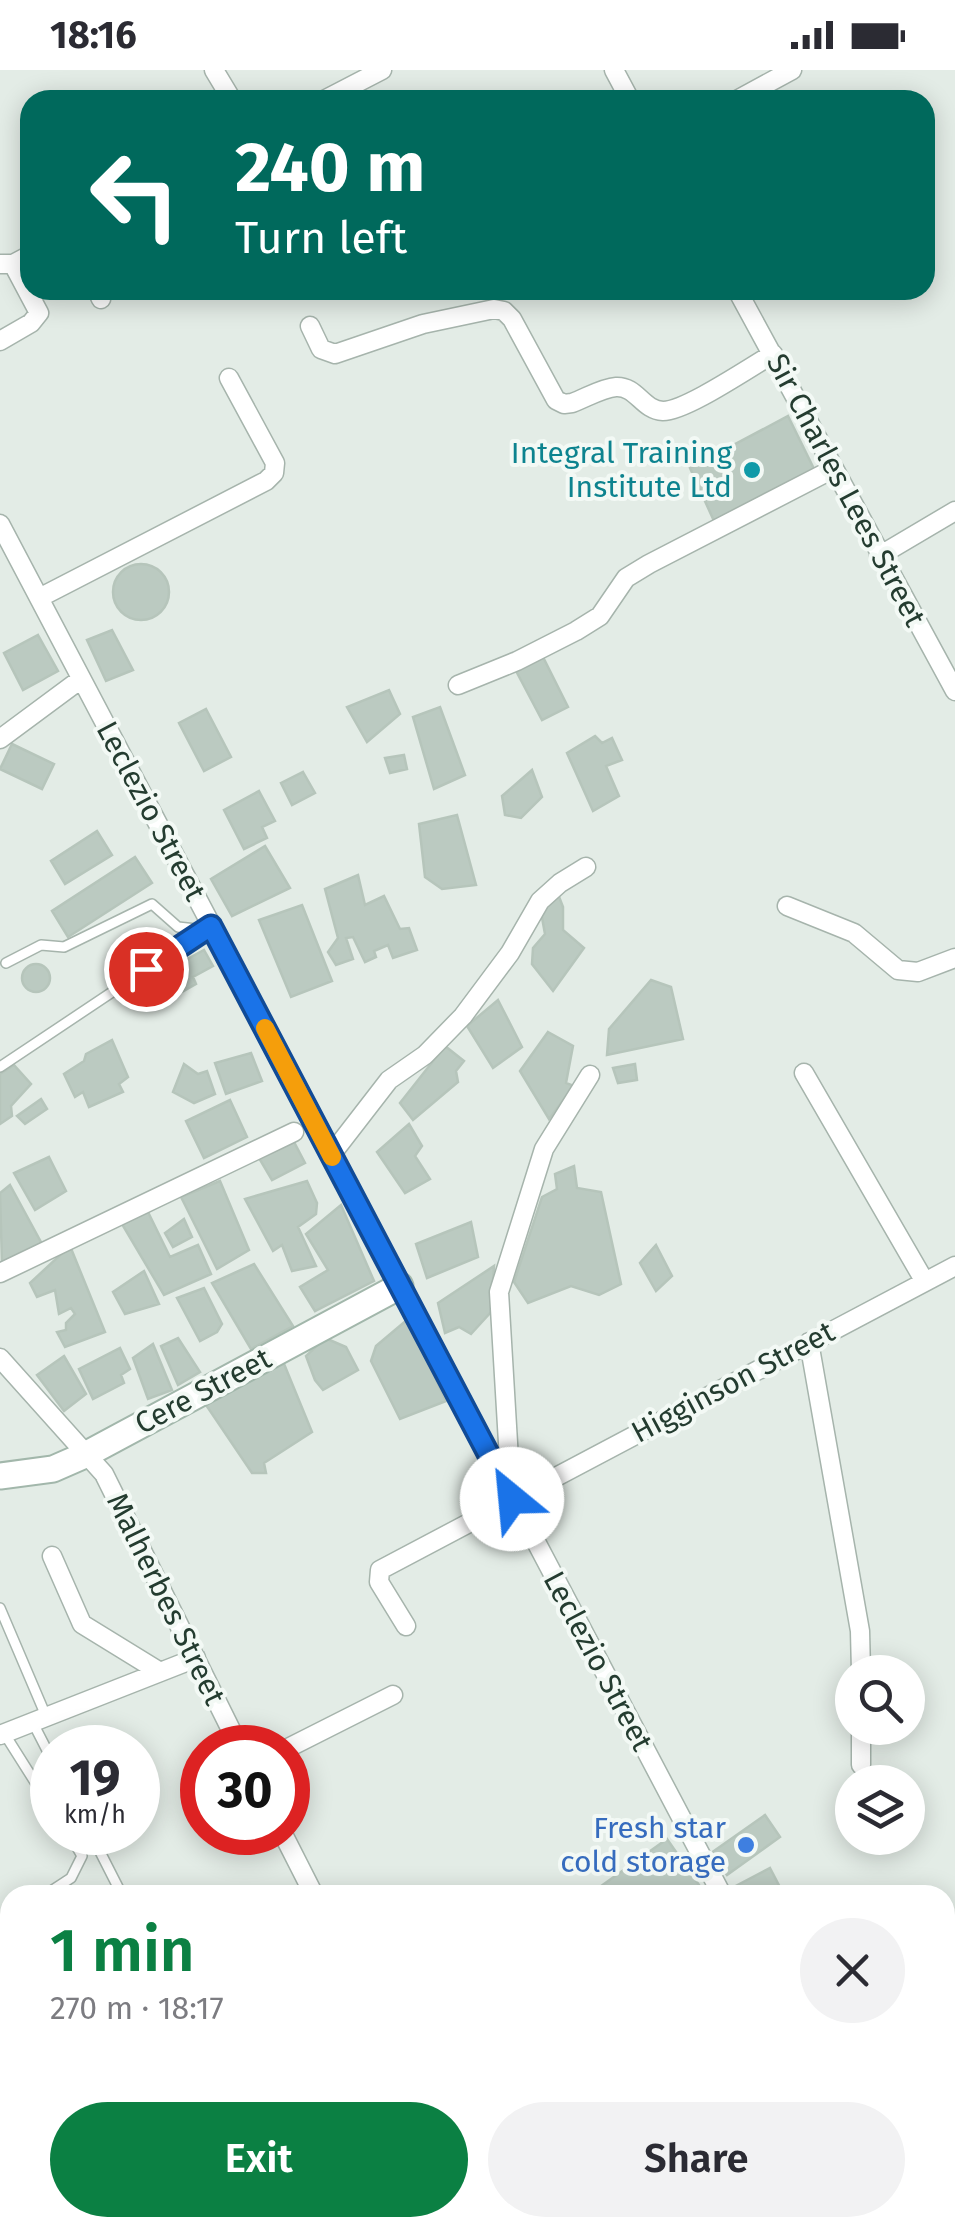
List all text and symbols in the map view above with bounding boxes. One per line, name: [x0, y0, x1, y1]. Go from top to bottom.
text: 18:16: [50, 12, 137, 58]
text: 240 m: [235, 126, 425, 210]
icon: left: [70, 130, 200, 260]
text: Turn left: [235, 211, 407, 265]
street label: Sir Charles Lees Street: [759, 348, 933, 633]
place label: Integral Training Institute Ltd: [511, 435, 732, 505]
marker: Integral Training Institute Ltd: [741, 459, 763, 481]
street label: Leclezio Street: [89, 715, 213, 907]
pin: [104, 927, 189, 1012]
icon: arrive: [119, 942, 174, 997]
street label: Higginson Street: [625, 1313, 841, 1451]
street label: Cere Street: [129, 1340, 277, 1442]
position arrow: [460, 1447, 564, 1551]
street label: Malherbes Street: [99, 1487, 233, 1711]
street label: Leclezio Street: [536, 1565, 660, 1757]
map controls: [835, 1655, 925, 1855]
button: search: [835, 1655, 925, 1745]
speed limit sign: 30: [180, 1725, 310, 1855]
text: 19: [69, 1748, 121, 1808]
button: layers: [835, 1765, 925, 1855]
text: km/h: [64, 1800, 126, 1830]
place label: Fresh star cold storage: [560, 1810, 726, 1880]
marker: Fresh star cold storage: [735, 1834, 757, 1856]
text: 1 min: [50, 1915, 195, 1987]
button: close: [800, 1918, 905, 2023]
text: 270 m · 18:17: [50, 1989, 224, 2027]
button: Exit: [50, 2102, 468, 2217]
button: Share: [488, 2102, 905, 2217]

